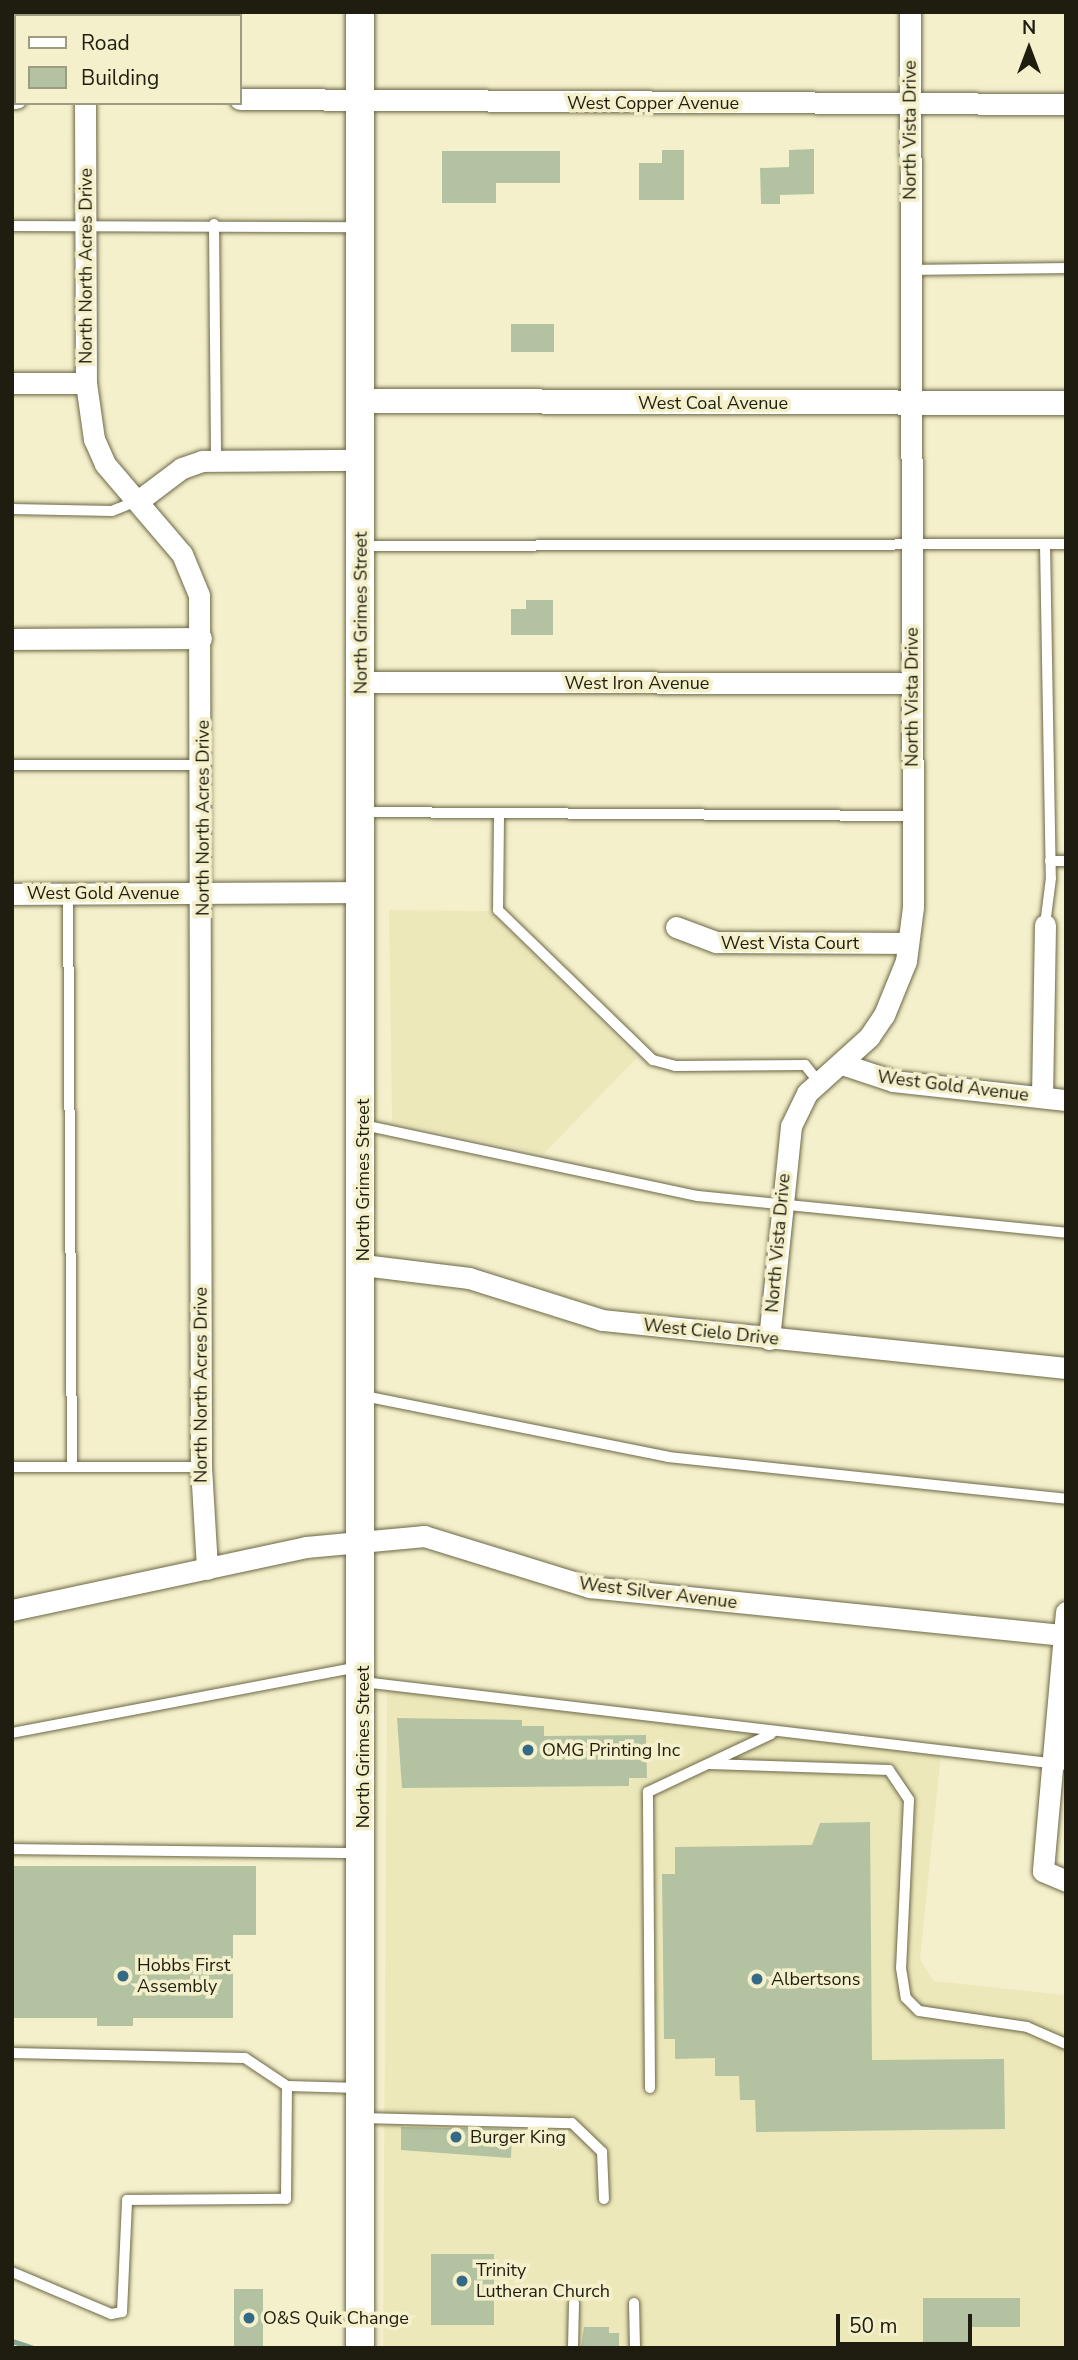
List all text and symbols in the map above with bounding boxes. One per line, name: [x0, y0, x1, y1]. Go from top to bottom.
legend: [14, 14, 242, 105]
north arrow: [994, 14, 1064, 84]
text: N: [1022, 15, 1036, 41]
text: Road: [81, 29, 130, 57]
street label: North Vista Drive: [899, 60, 921, 200]
text: Building: [81, 64, 159, 92]
street label: West Copper Avenue: [567, 92, 739, 114]
street label: North North Acres Drive: [75, 168, 97, 364]
street label: West Coal Avenue: [638, 392, 788, 414]
street label: North Grimes Street: [350, 532, 372, 694]
street label: North Vista Drive: [901, 627, 923, 767]
street label: West Iron Avenue: [565, 672, 709, 694]
street label: North North Acres Drive: [192, 720, 214, 916]
street label: West Gold Avenue: [27, 882, 179, 904]
street label: West Vista Court: [721, 932, 859, 954]
street label: West Gold Avenue: [876, 1066, 1030, 1106]
street label: North Grimes Street: [352, 1099, 374, 1261]
street label: North Vista Drive: [761, 1172, 795, 1314]
street label: North North Acres Drive: [190, 1287, 212, 1483]
street label: West Cielo Drive: [642, 1314, 780, 1350]
street label: West Silver Avenue: [578, 1573, 738, 1613]
street label: North Grimes Street: [352, 1666, 374, 1828]
place label: OMG Printing Inc: [542, 1739, 680, 1761]
marker: OMG Printing Inc: [520, 1742, 536, 1758]
place label: Hobbs First Assembly: [137, 1955, 230, 1997]
marker: Hobbs First Assembly: [115, 1968, 131, 1984]
place label: Albertsons: [771, 1968, 860, 1990]
marker: Albertsons: [749, 1971, 765, 1987]
place label: Burger King: [470, 2126, 566, 2148]
marker: Burger King: [448, 2129, 464, 2145]
place label: Trinity Lutheran Church: [476, 2260, 610, 2302]
marker: Trinity Lutheran Church: [454, 2273, 470, 2289]
scale bar: [840, 2300, 976, 2344]
place label: O&S Quik Change: [263, 2307, 409, 2329]
marker: O&S Quik Change: [241, 2310, 257, 2326]
text: 50 m: [849, 2312, 898, 2340]

